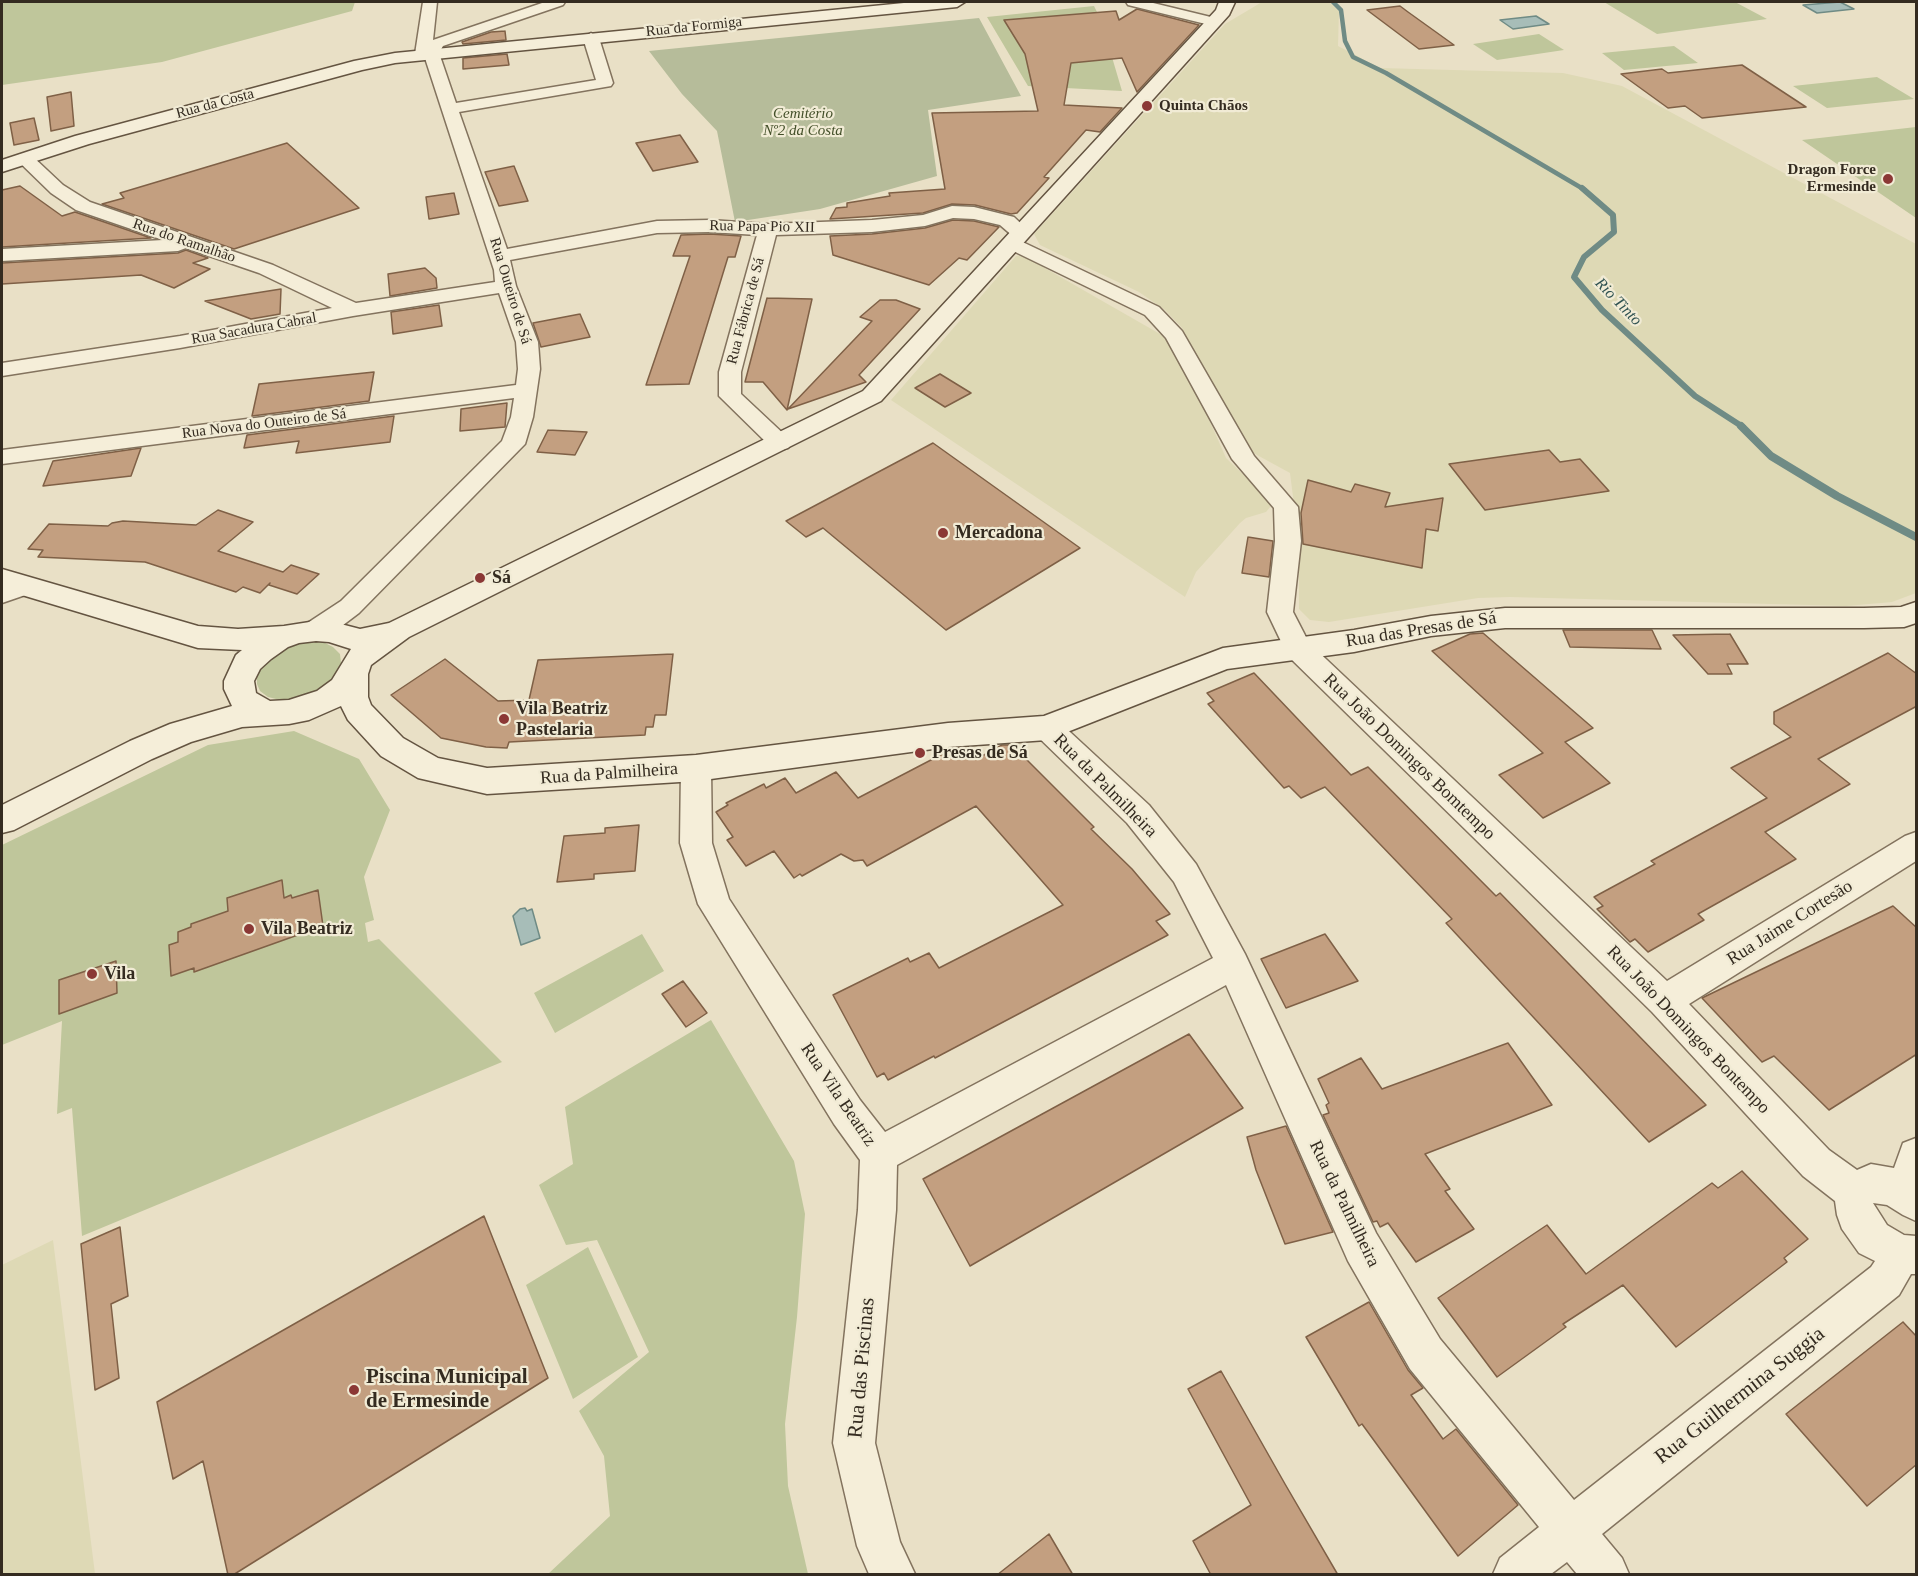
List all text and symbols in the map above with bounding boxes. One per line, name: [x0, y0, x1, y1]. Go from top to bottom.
street label: Rua da Formiga: [645, 13, 743, 41]
street label: Rua da Costa: [174, 85, 256, 123]
place label: Quinta Chãos: [1159, 97, 1248, 115]
marker: Quinta Chãos: [1140, 99, 1154, 113]
park label: Cemitério Nº2 da Costa: [763, 105, 843, 140]
place label: Dragon Force Ermesinde: [1788, 161, 1876, 196]
marker: Dragon Force Ermesinde: [1881, 172, 1895, 186]
street label: Rua do Ramalhão: [130, 215, 238, 267]
street label: Rua Papa Pio XII: [709, 217, 815, 237]
street label: Rua Outeiro de Sá: [485, 236, 535, 346]
street label: Rua Fábrica de Sá: [723, 256, 769, 366]
water label: Rio Tinto: [1591, 274, 1645, 330]
street label: Rua Sacadura Cabral: [190, 309, 318, 349]
street label: Rua Nova do Outeiro de Sá: [181, 405, 347, 443]
place label: Mercadona: [955, 522, 1043, 544]
marker: Mercadona: [936, 526, 950, 540]
place label: Sá: [492, 567, 511, 589]
marker: Sá: [473, 571, 487, 585]
street label: Rua das Presas de Sá: [1344, 607, 1498, 653]
street label: Rua João Domingos Bomtempo: [1319, 669, 1499, 845]
place label: Vila Beatriz Pastelaria: [516, 698, 608, 740]
marker: Vila Beatriz Pastelaria: [497, 712, 511, 726]
street label: Rua da Palmilheira: [1049, 730, 1161, 842]
place label: Presas de Sá: [932, 742, 1028, 764]
marker: Presas de Sá: [913, 746, 927, 760]
street label: Rua da Palmilheira: [539, 758, 679, 790]
street label: Rua Jaime Cortesão: [1723, 876, 1857, 970]
place label: Vila Beatriz: [261, 918, 353, 940]
marker: Vila Beatriz: [242, 922, 256, 936]
street label: Rua João Domingos Bontempo: [1602, 941, 1774, 1119]
place label: Vila: [104, 963, 135, 985]
marker: Vila: [85, 967, 99, 981]
street label: Rua Vila Beatriz: [796, 1039, 880, 1151]
street label: Rua da Palmilheira: [1304, 1137, 1384, 1271]
street label: Rua das Piscinas: [843, 1297, 881, 1439]
street label: Rua Guilhermina Suggia: [1650, 1322, 1830, 1470]
place label: Piscina Municipal de Ermesinde: [366, 1365, 528, 1415]
marker: Piscina Municipal de Ermesinde: [347, 1383, 361, 1397]

